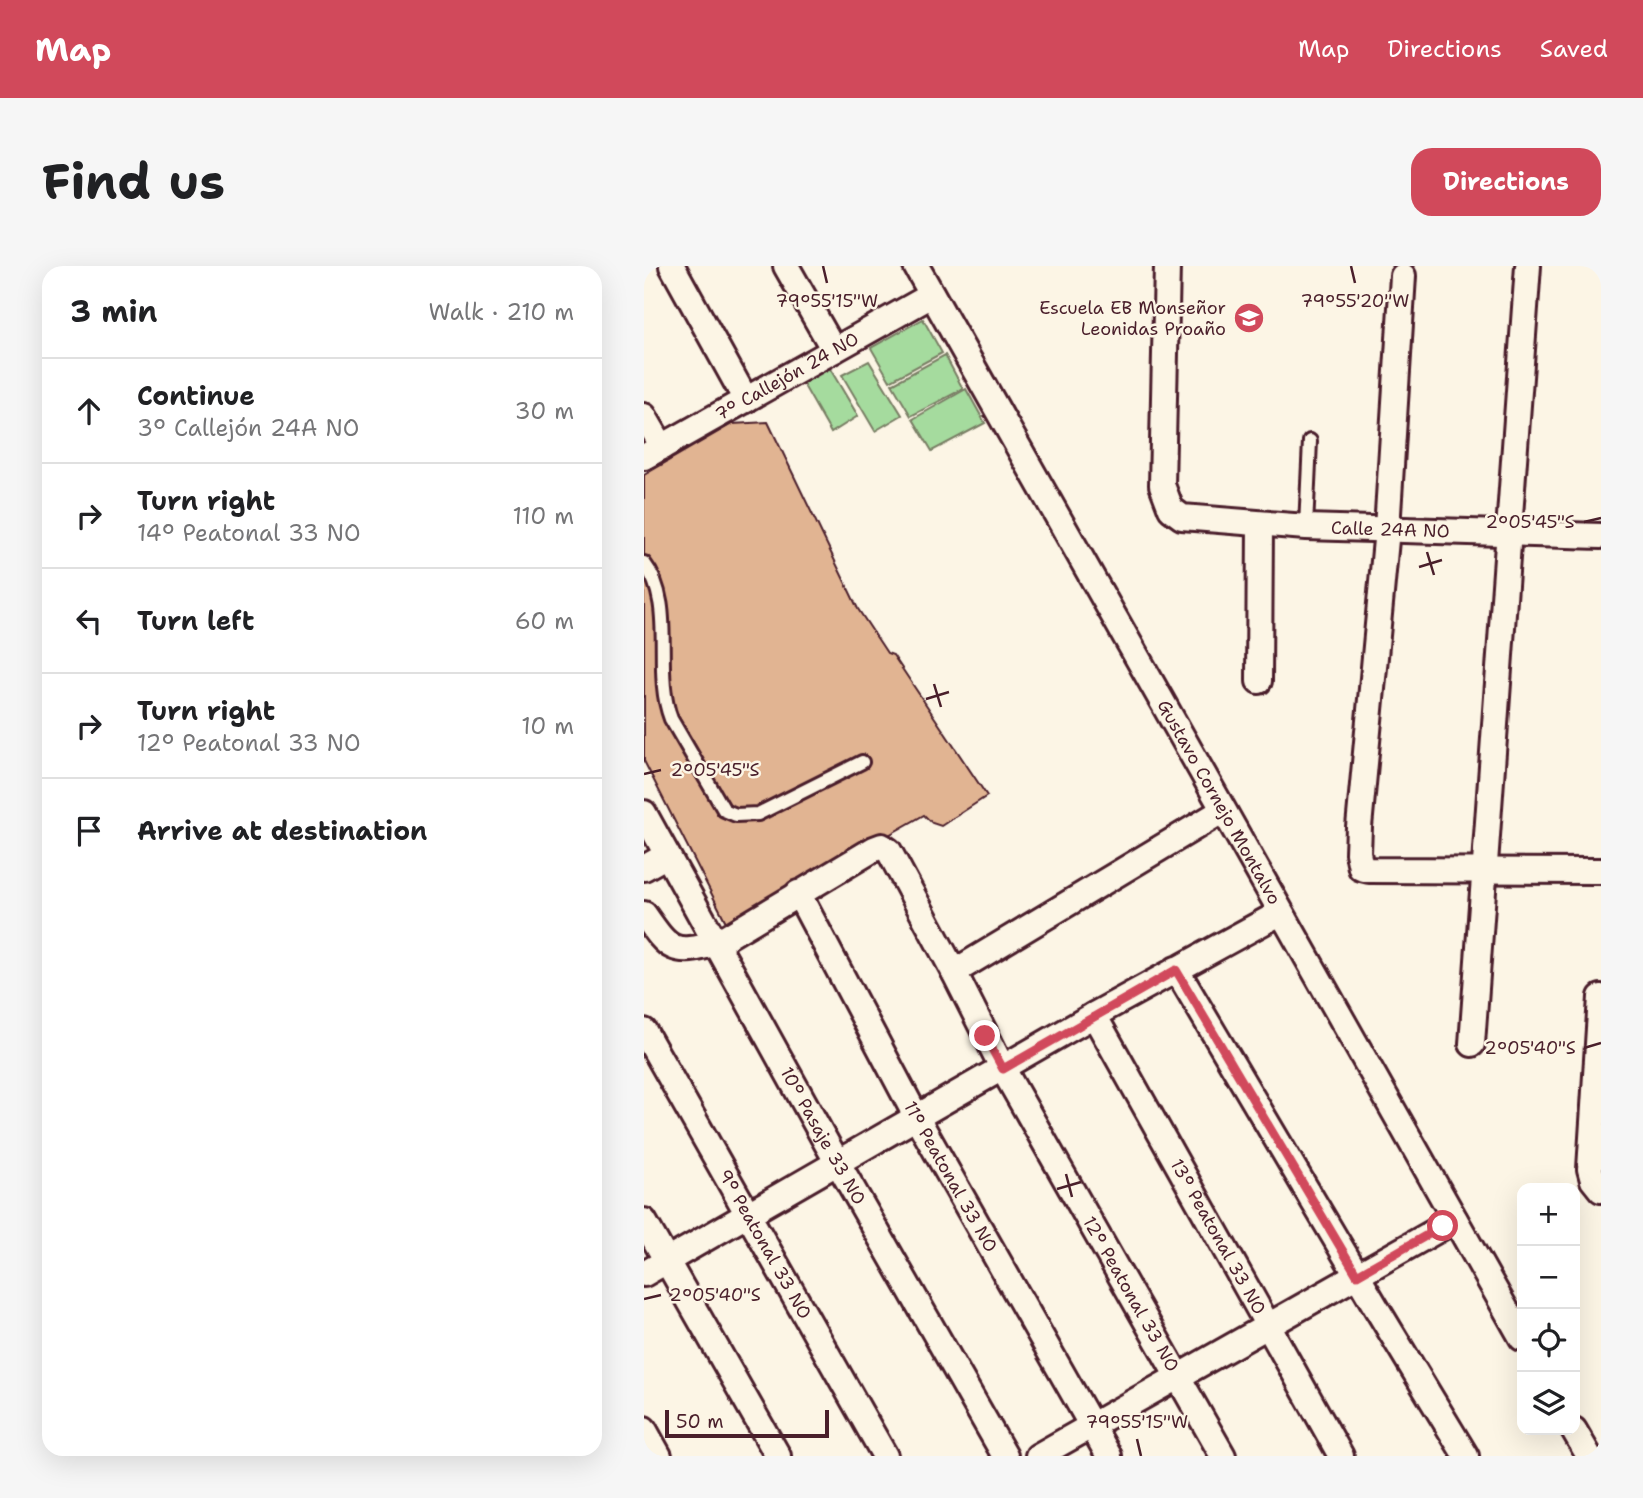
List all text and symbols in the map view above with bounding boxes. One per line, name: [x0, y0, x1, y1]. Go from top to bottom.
text: Map: [35, 27, 111, 72]
text: Map: [1298, 33, 1349, 65]
text: Directions: [1387, 33, 1502, 65]
text: Saved: [1540, 33, 1608, 65]
button: Directions: [1411, 148, 1601, 216]
text: Find us: [42, 149, 225, 215]
text: 79°55'15"W: [776, 289, 878, 313]
text: 79°55'20"W: [1301, 289, 1409, 313]
text: 3 min: [70, 291, 157, 332]
place label: Escuela EB Monseñor Leonidas Proaño: [1039, 296, 1226, 341]
text: Walk · 210 m: [429, 297, 574, 327]
school or university icon: Escuela EB Monseñor Leonidas Proaño: [1232, 301, 1266, 335]
street label: 7° Callejón 24 NO: [711, 327, 863, 427]
text: Continue: [137, 378, 255, 413]
icon: ahead: [70, 392, 108, 430]
text: 30 m: [515, 396, 574, 426]
text: 3° Callejón 24A NO: [137, 413, 359, 443]
text: Turn right: [137, 483, 275, 518]
icon: right: [70, 497, 108, 535]
text: 110 m: [512, 501, 574, 531]
text: 2°05'45"S: [1485, 510, 1575, 534]
street label: Calle 24A NO: [1330, 516, 1450, 543]
text: 14° Peatonal 33 NO: [137, 518, 361, 548]
icon: left: [70, 602, 108, 640]
text: Turn left: [137, 603, 254, 638]
text: 60 m: [515, 606, 574, 636]
text: Turn right: [137, 693, 275, 728]
street label: Gustavo Cornejo Montalvo: [1152, 696, 1287, 909]
icon: right: [70, 707, 108, 745]
text: 10 m: [521, 711, 574, 741]
text: 12° Peatonal 33 NO: [137, 728, 360, 758]
text: 2°05'45"S: [670, 758, 760, 782]
icon: arrive: [70, 812, 108, 850]
text: Arrive at destination: [137, 813, 427, 848]
route end: [969, 1020, 1000, 1051]
text: 2°05'40"S: [1484, 1036, 1576, 1060]
street label: 10° Pasaje 33 NO: [775, 1063, 871, 1209]
street label: 11° Peatonal 33 NO: [898, 1097, 1003, 1257]
street label: 13° Peatonal 33 NO: [1165, 1154, 1271, 1319]
street label: 9° Peatonal 33 NO: [713, 1165, 817, 1323]
map controls: [1517, 1183, 1580, 1435]
button: +: [1517, 1183, 1580, 1246]
route start: [1427, 1210, 1458, 1241]
street label: 12° Peatonal 33 NO: [1077, 1212, 1185, 1376]
button: −: [1517, 1246, 1580, 1309]
text: 2°05'40"S: [669, 1283, 761, 1307]
button: locate: [1517, 1309, 1580, 1372]
button: layers: [1517, 1372, 1580, 1435]
scale bar: [665, 1407, 830, 1439]
text: 50 m: [676, 1409, 724, 1434]
text: 79°55'15"W: [1086, 1410, 1188, 1434]

